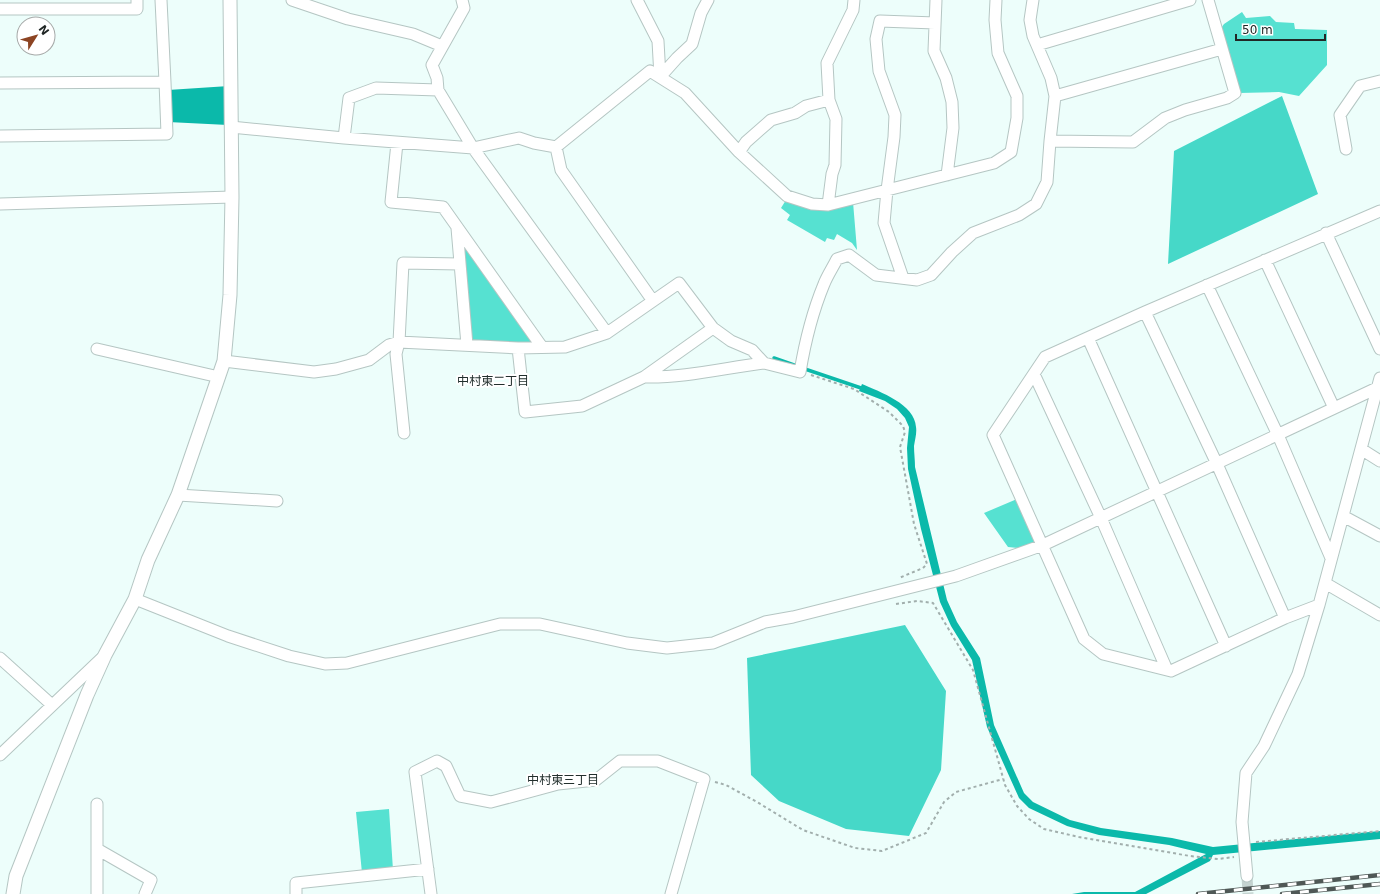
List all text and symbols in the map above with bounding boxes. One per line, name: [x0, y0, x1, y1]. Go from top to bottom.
north arrow: [16, 16, 56, 56]
scale bar: [1236, 16, 1325, 42]
text: N: [36, 23, 52, 38]
text: 50 m: [1242, 23, 1273, 37]
district label: 中村東二丁目: [457, 374, 529, 388]
district label: 中村東三丁目: [527, 773, 599, 787]

